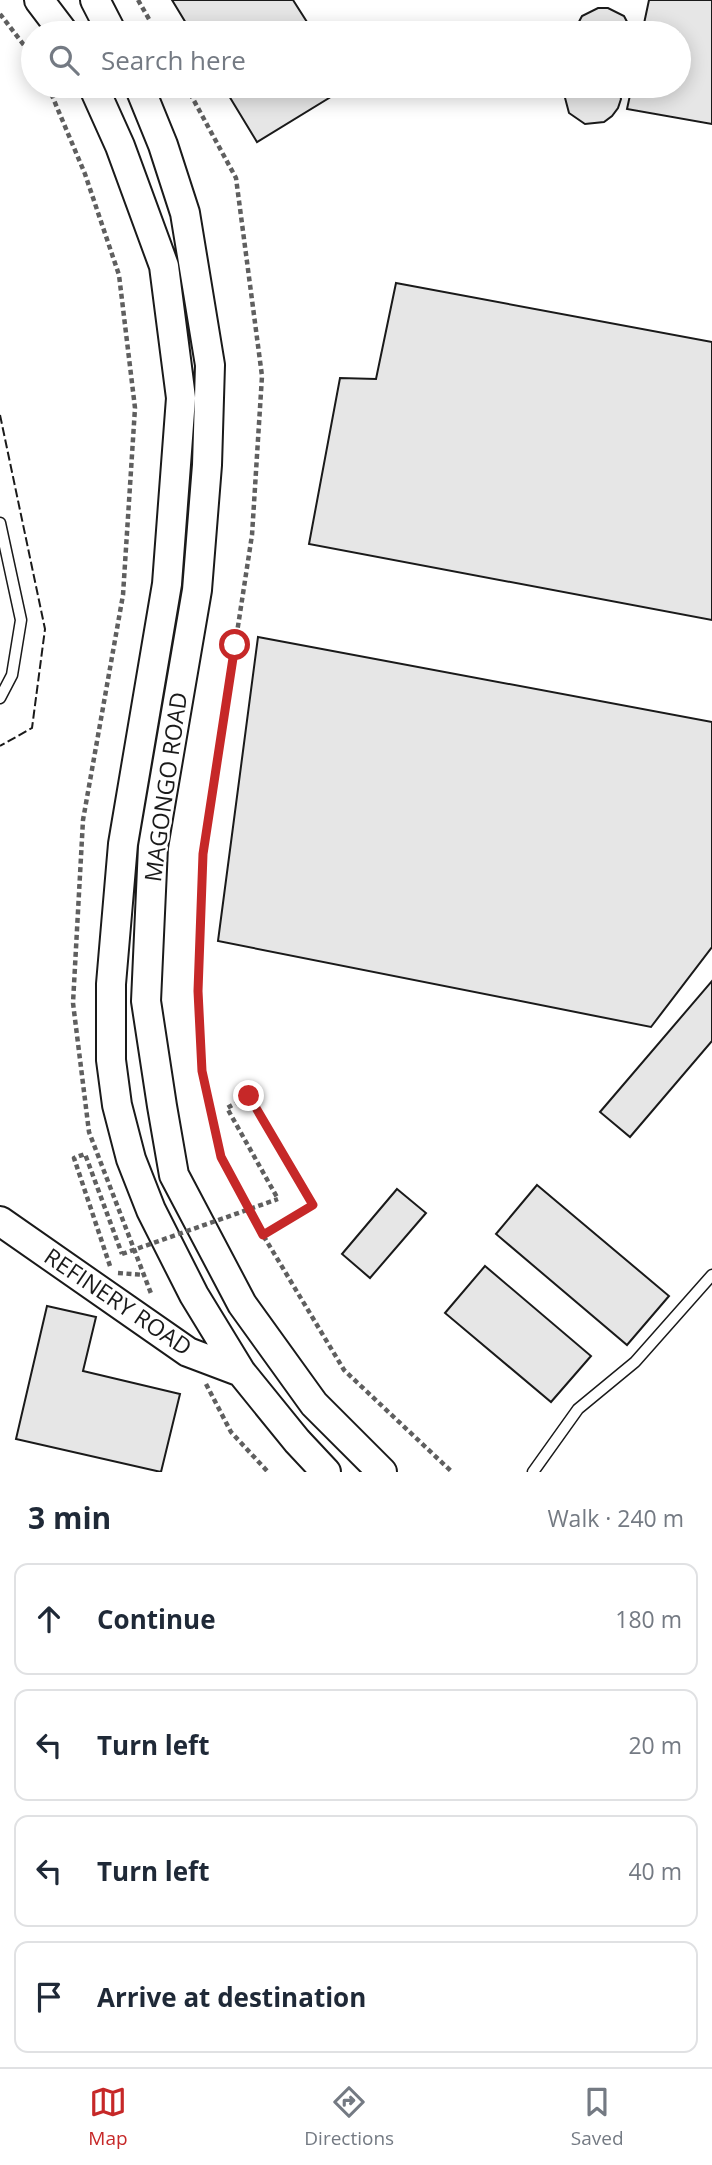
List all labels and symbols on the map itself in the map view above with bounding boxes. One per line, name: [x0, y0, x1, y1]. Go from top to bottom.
route start: [219, 629, 250, 660]
street label: MAGONGO ROAD: [136, 690, 194, 884]
route end: [233, 1080, 264, 1111]
street label: REFINERY ROAD: [38, 1240, 199, 1362]

